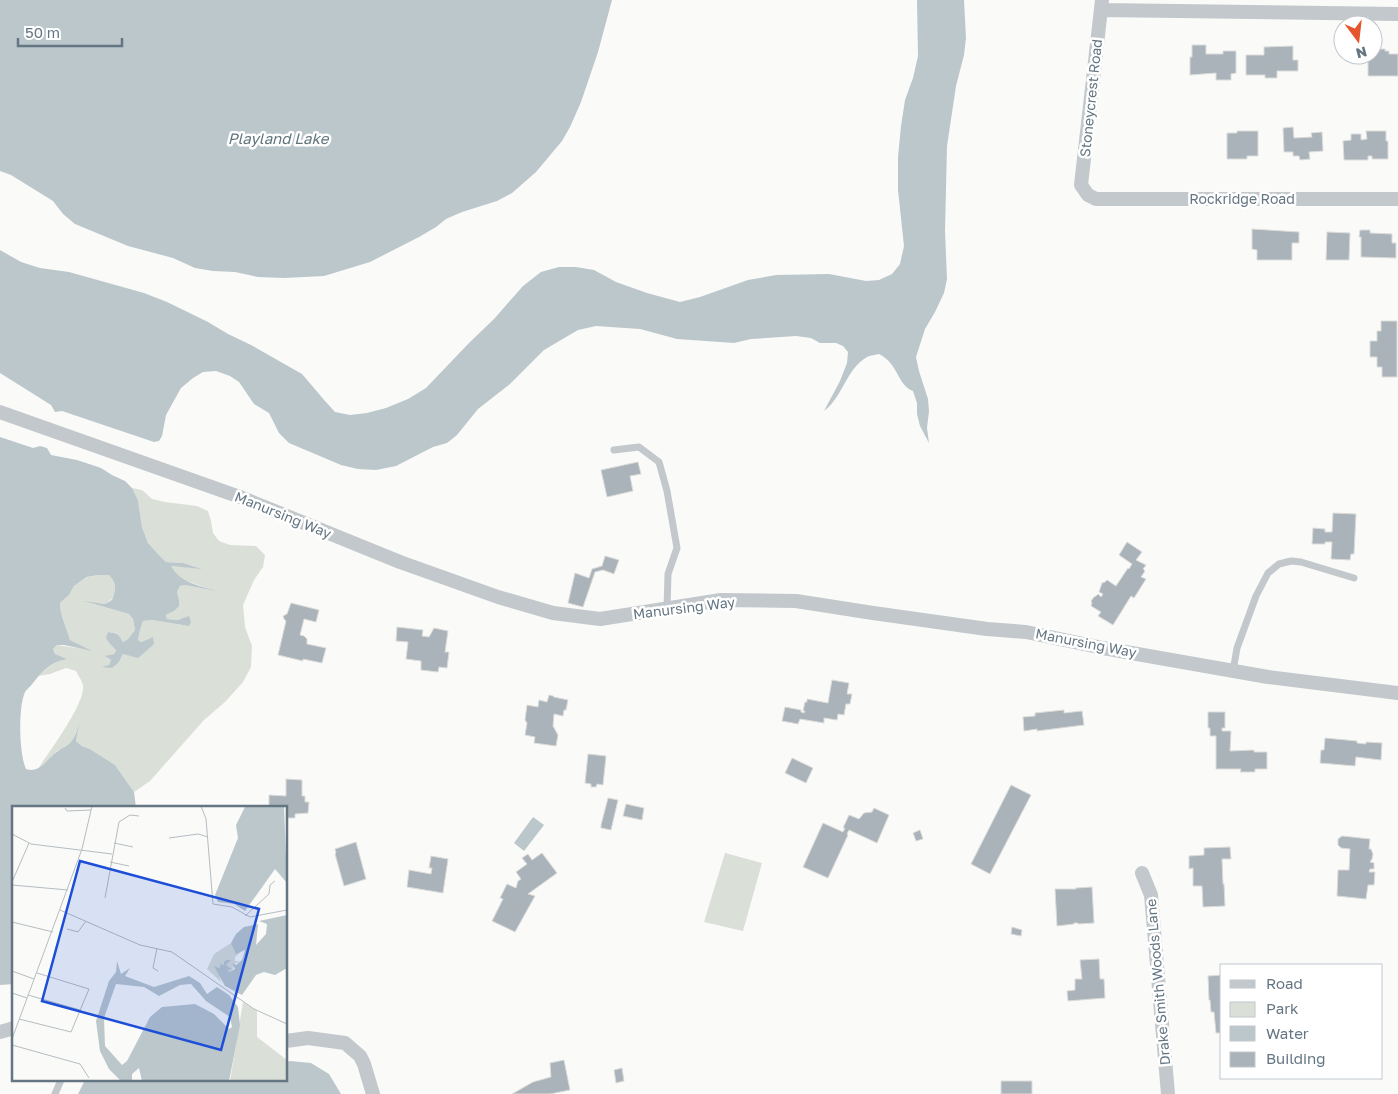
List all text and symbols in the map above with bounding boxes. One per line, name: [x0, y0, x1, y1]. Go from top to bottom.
scale bar: [18, 15, 121, 47]
north arrow: [1333, 15, 1383, 65]
text: 50 m: [25, 23, 60, 41]
street label: Stoneycrest Road: [1076, 38, 1105, 158]
text: N: [1354, 43, 1369, 63]
water label: Playland Lake: [228, 129, 330, 148]
street label: Rockridge Road: [1189, 190, 1295, 207]
street label: Manursing Way: [232, 487, 334, 542]
street label: Manursing Way: [632, 593, 736, 622]
street label: Manursing Way: [1034, 624, 1138, 661]
inset map: [12, 806, 288, 1082]
street label: Drake Smith Woods Lane: [1142, 898, 1173, 1066]
legend: [1220, 964, 1383, 1079]
text: Road: [1266, 974, 1303, 992]
text: Park: [1266, 999, 1299, 1017]
text: Water: [1266, 1024, 1309, 1042]
text: Building: [1266, 1049, 1326, 1067]

